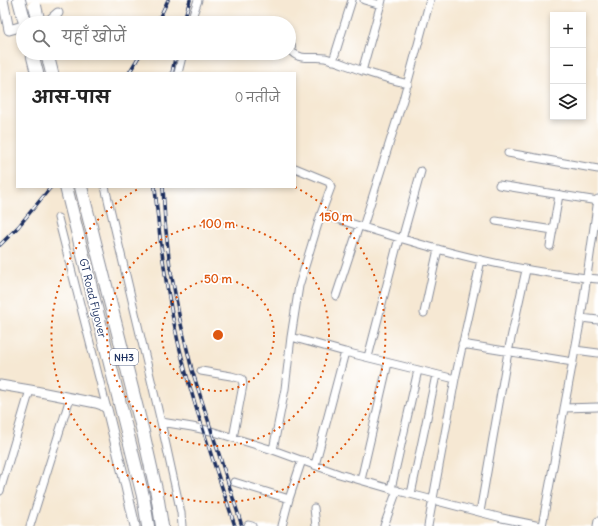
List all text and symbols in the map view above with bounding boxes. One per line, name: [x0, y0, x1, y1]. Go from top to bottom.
map controls: [550, 12, 586, 120]
button: +: [550, 12, 586, 48]
search box: [16, 16, 296, 60]
icon: search: [30, 27, 52, 49]
text: यहाँ खोजें: [62, 27, 126, 46]
button: −: [550, 48, 586, 84]
button: layers: [550, 84, 586, 120]
text: आस-पास: [32, 86, 110, 108]
text: 0 नतीजे: [235, 89, 280, 106]
text: 150 m: [320, 209, 353, 224]
text: 100 m: [201, 216, 235, 231]
street label: GT Road Flyover: [76, 257, 110, 340]
text: 50 m: [204, 271, 233, 286]
centre of rings: [211, 328, 225, 342]
road number: NH3: [110, 349, 138, 365]

